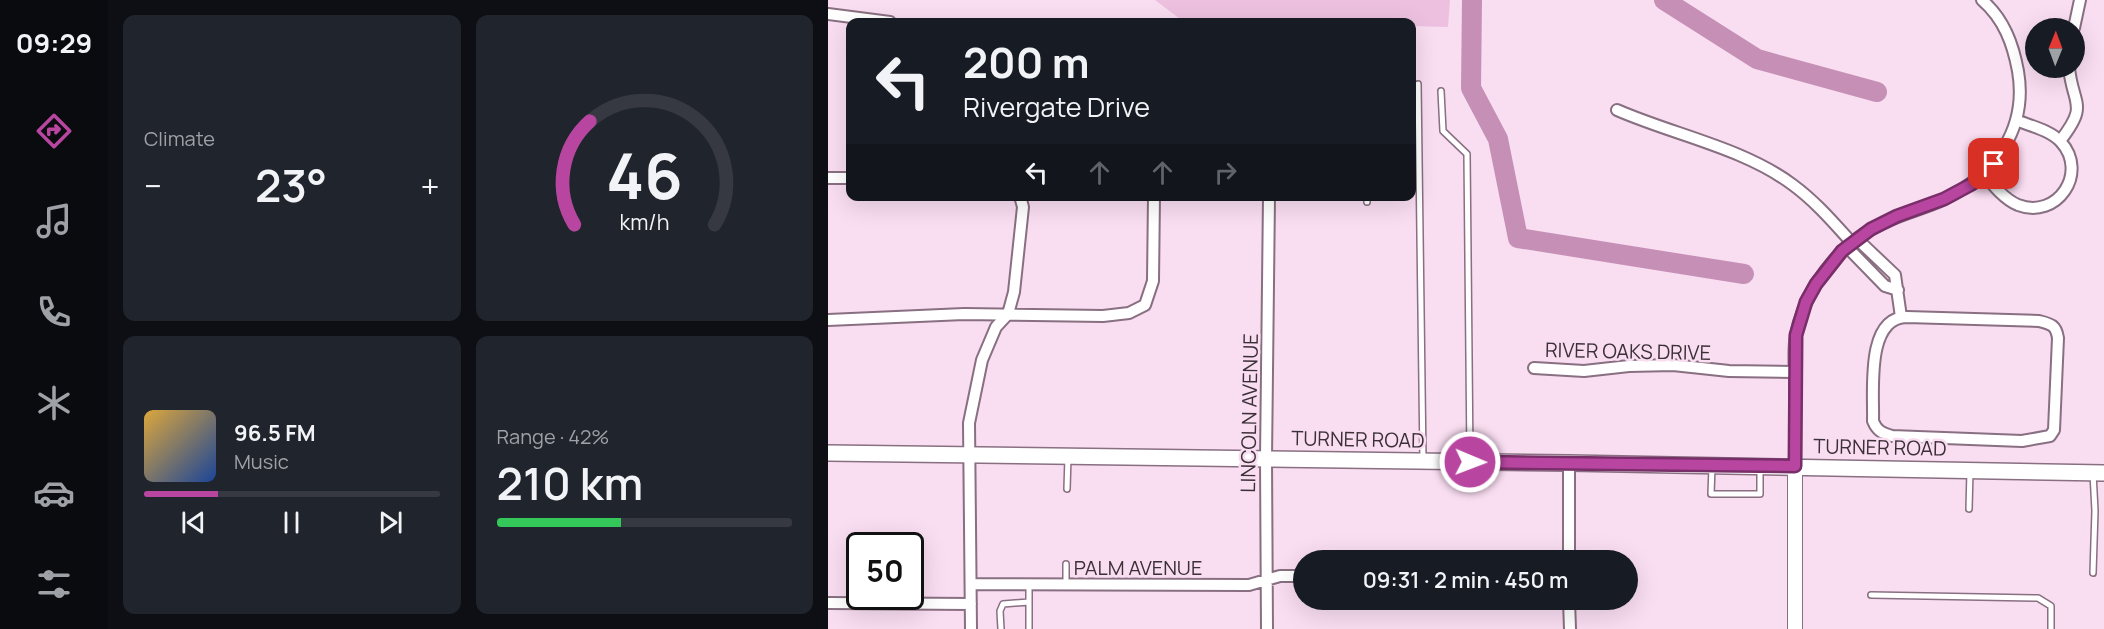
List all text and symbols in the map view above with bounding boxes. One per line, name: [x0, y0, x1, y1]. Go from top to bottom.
north arrow: [2025, 18, 2085, 78]
map controls: [2025, 18, 2085, 78]
text: 09:29: [16, 24, 92, 61]
text: 200 m: [963, 33, 1089, 91]
icon: left: [864, 42, 942, 120]
text: Rivergate Drive: [963, 88, 1150, 125]
icon: directions: [33, 110, 75, 152]
text: Climate: [144, 125, 215, 152]
text: 46: [606, 132, 683, 218]
pin: [1968, 138, 2019, 189]
icon: arrive: [1977, 147, 2010, 180]
text: 23°: [255, 154, 327, 216]
icon: left: [1020, 156, 1053, 189]
icon: ahead: [1083, 156, 1116, 189]
icon: ahead: [1146, 156, 1179, 189]
icon: right: [1209, 156, 1242, 189]
text: −: [144, 163, 162, 208]
text: +: [420, 163, 439, 208]
icon: music: [33, 200, 75, 242]
text: km/h: [619, 207, 669, 236]
icon: phone: [33, 291, 75, 333]
street label: LINCOLN AVENUE: [1234, 333, 1264, 493]
street label: RIVER OAKS DRIVE: [1545, 336, 1711, 366]
icon: climate: [33, 382, 75, 424]
text: 96.5 FM: [234, 418, 316, 448]
text: Range · 42%: [497, 423, 609, 450]
street label: TURNER ROAD: [1291, 424, 1425, 454]
position arrow: [1438, 430, 1502, 494]
street label: TURNER ROAD: [1813, 432, 1947, 462]
text: Music: [234, 448, 289, 475]
text: 210 km: [497, 452, 643, 514]
icon: car: [33, 472, 75, 514]
icon: previous: [177, 506, 210, 539]
icon: pause: [275, 506, 308, 539]
icon: next: [374, 506, 407, 539]
speed limit sign: 50: [846, 532, 924, 610]
street label: PALM AVENUE: [1074, 554, 1202, 581]
icon: filters: [33, 563, 75, 605]
text: 09:31 · 2 min · 450 m: [1363, 565, 1568, 595]

